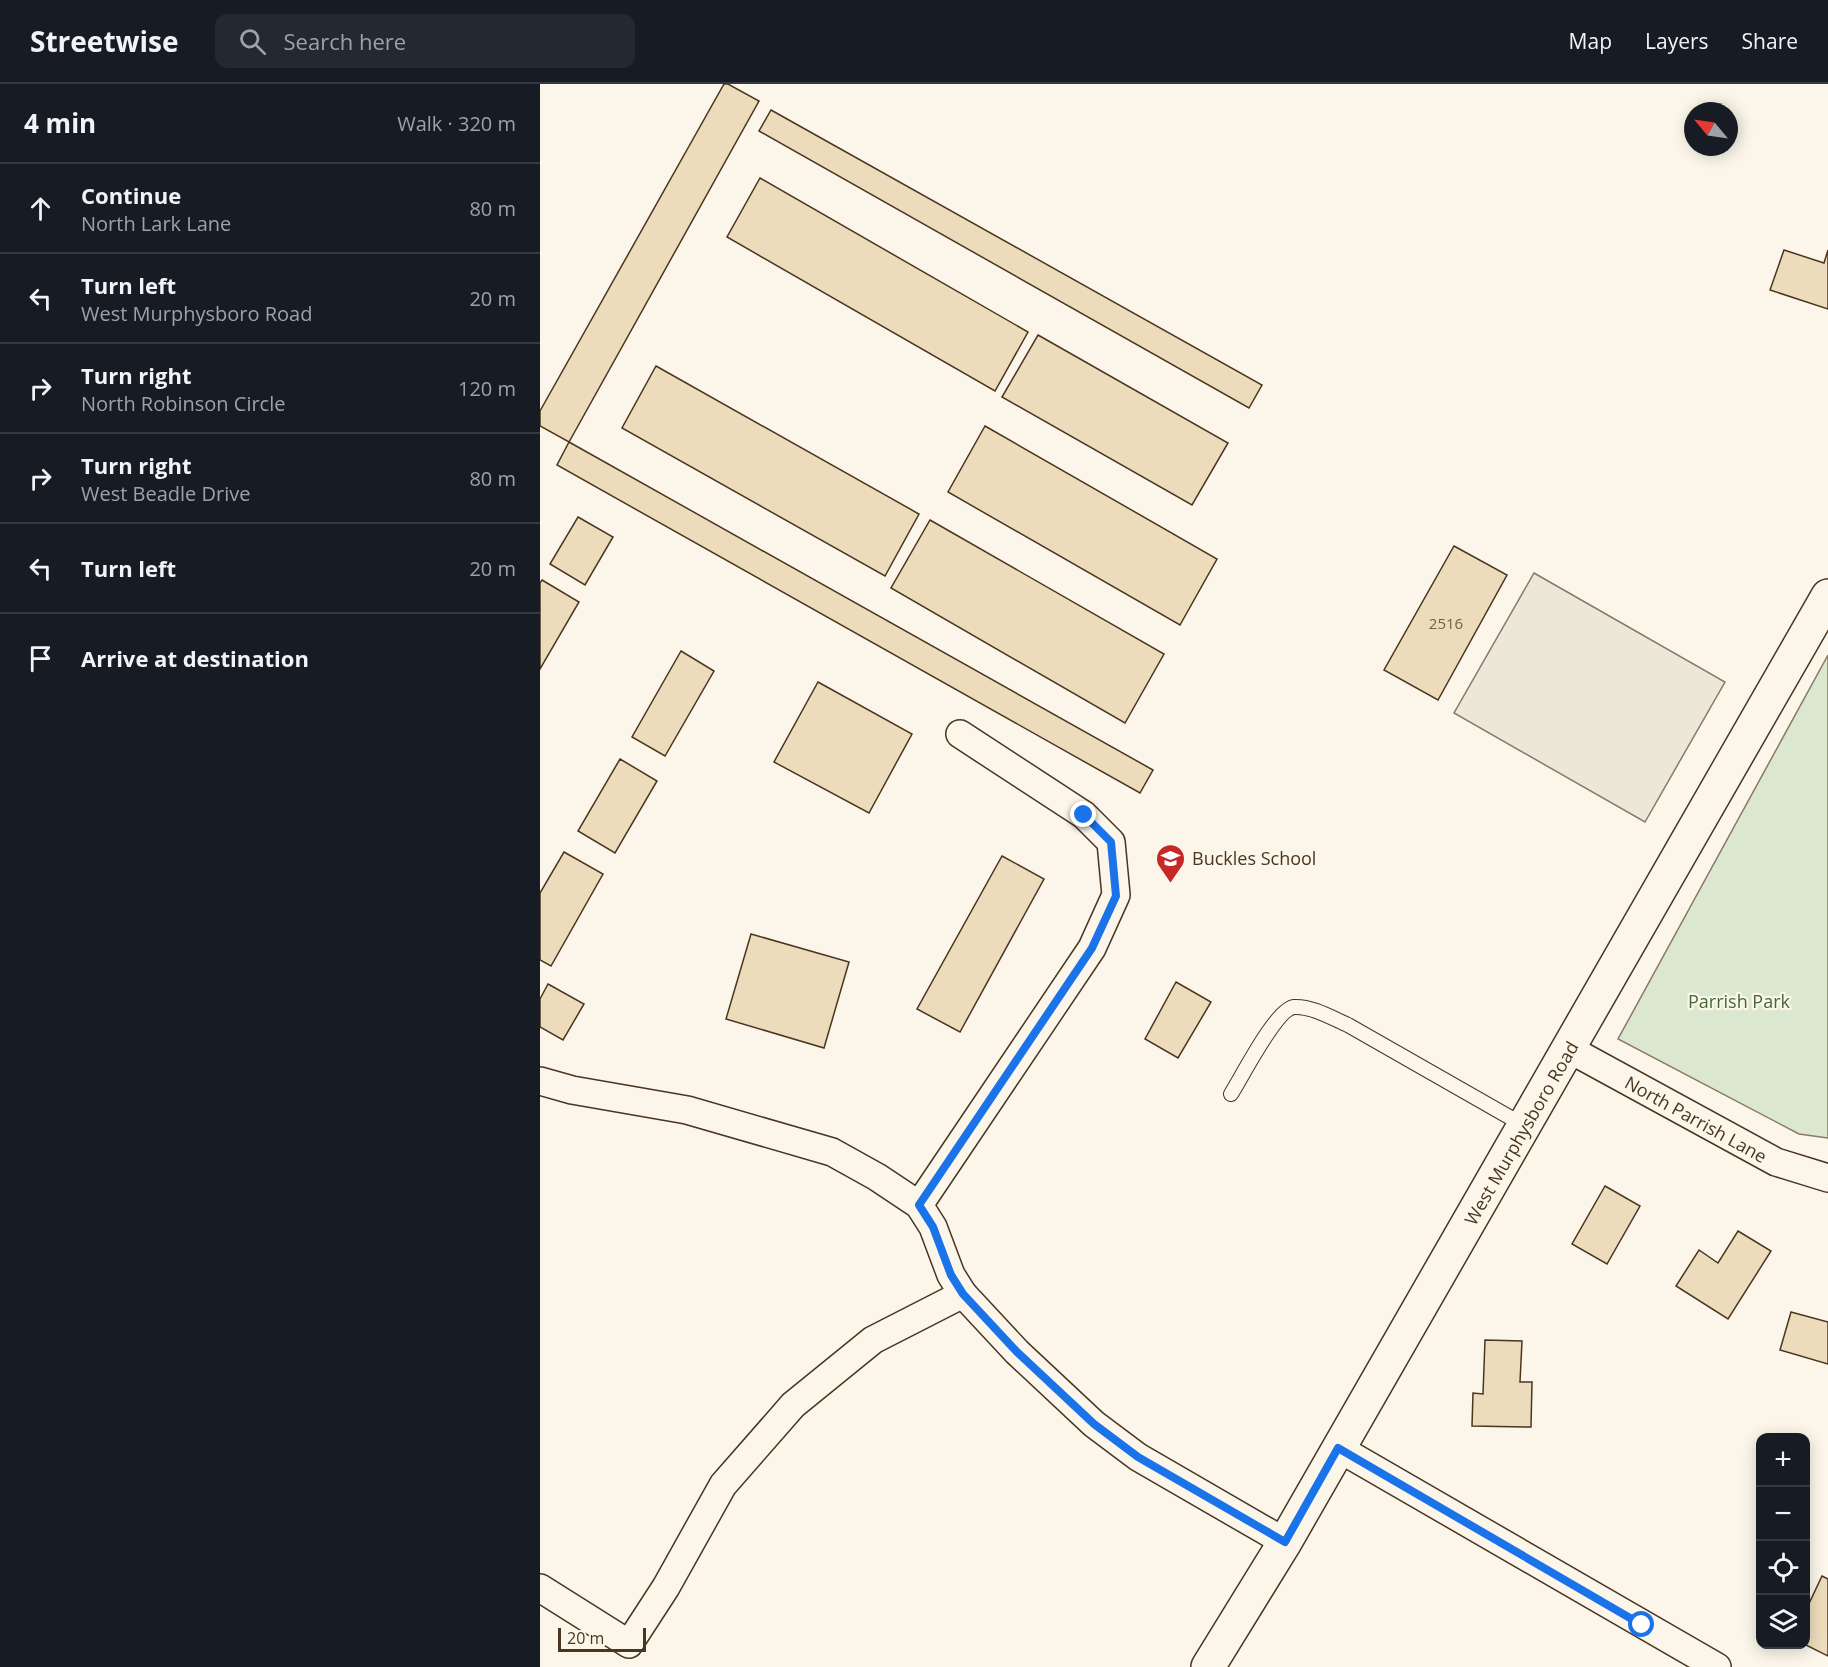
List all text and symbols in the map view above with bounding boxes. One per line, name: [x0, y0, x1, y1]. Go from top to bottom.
search box: [215, 14, 635, 68]
text: Streetwise: [30, 22, 179, 60]
icon: search: [236, 25, 269, 58]
text: Search here: [284, 26, 406, 56]
text: Map: [1569, 27, 1612, 55]
text: Layers: [1645, 27, 1709, 55]
text: Share: [1742, 27, 1798, 55]
north arrow: [1684, 102, 1738, 156]
text: 4 min: [24, 105, 96, 141]
text: Walk · 320 m: [397, 110, 516, 137]
text: Continue: [81, 180, 181, 210]
icon: ahead: [24, 192, 57, 225]
text: 80 m: [469, 195, 516, 222]
text: North Lark Lane: [81, 210, 231, 237]
text: Turn left: [81, 270, 176, 300]
icon: left: [24, 282, 57, 315]
text: 20 m: [469, 285, 516, 312]
text: West Murphysboro Road: [81, 300, 312, 327]
text: Turn right: [81, 360, 192, 390]
icon: right: [24, 372, 57, 405]
text: 120 m: [458, 375, 516, 402]
text: North Robinson Circle: [81, 390, 285, 417]
text: Turn right: [81, 450, 192, 480]
icon: right: [24, 462, 57, 495]
text: 80 m: [469, 465, 516, 492]
text: West Beadle Drive: [81, 480, 250, 507]
icon: left: [24, 552, 57, 585]
text: Turn left: [81, 553, 176, 583]
text: 20 m: [469, 555, 516, 582]
house number: 2516: [1429, 613, 1463, 633]
icon: arrive: [24, 642, 57, 675]
text: Arrive at destination: [81, 643, 309, 673]
route end: [1070, 801, 1096, 827]
school or university icon: Buckles School: [1155, 842, 1187, 884]
place label: Buckles School: [1192, 846, 1316, 870]
park label: Parrish Park: [1688, 989, 1791, 1013]
street label: West Murphysboro Road: [1459, 1037, 1583, 1229]
street label: North Parrish Lane: [1621, 1070, 1771, 1168]
map controls: [1756, 1433, 1810, 1649]
button: +: [1756, 1433, 1810, 1487]
button: −: [1756, 1487, 1810, 1541]
button: locate: [1756, 1541, 1810, 1595]
button: layers: [1756, 1595, 1810, 1649]
route start: [1628, 1611, 1654, 1637]
scale bar: [558, 1625, 646, 1652]
text: 20 m: [567, 1627, 604, 1649]

